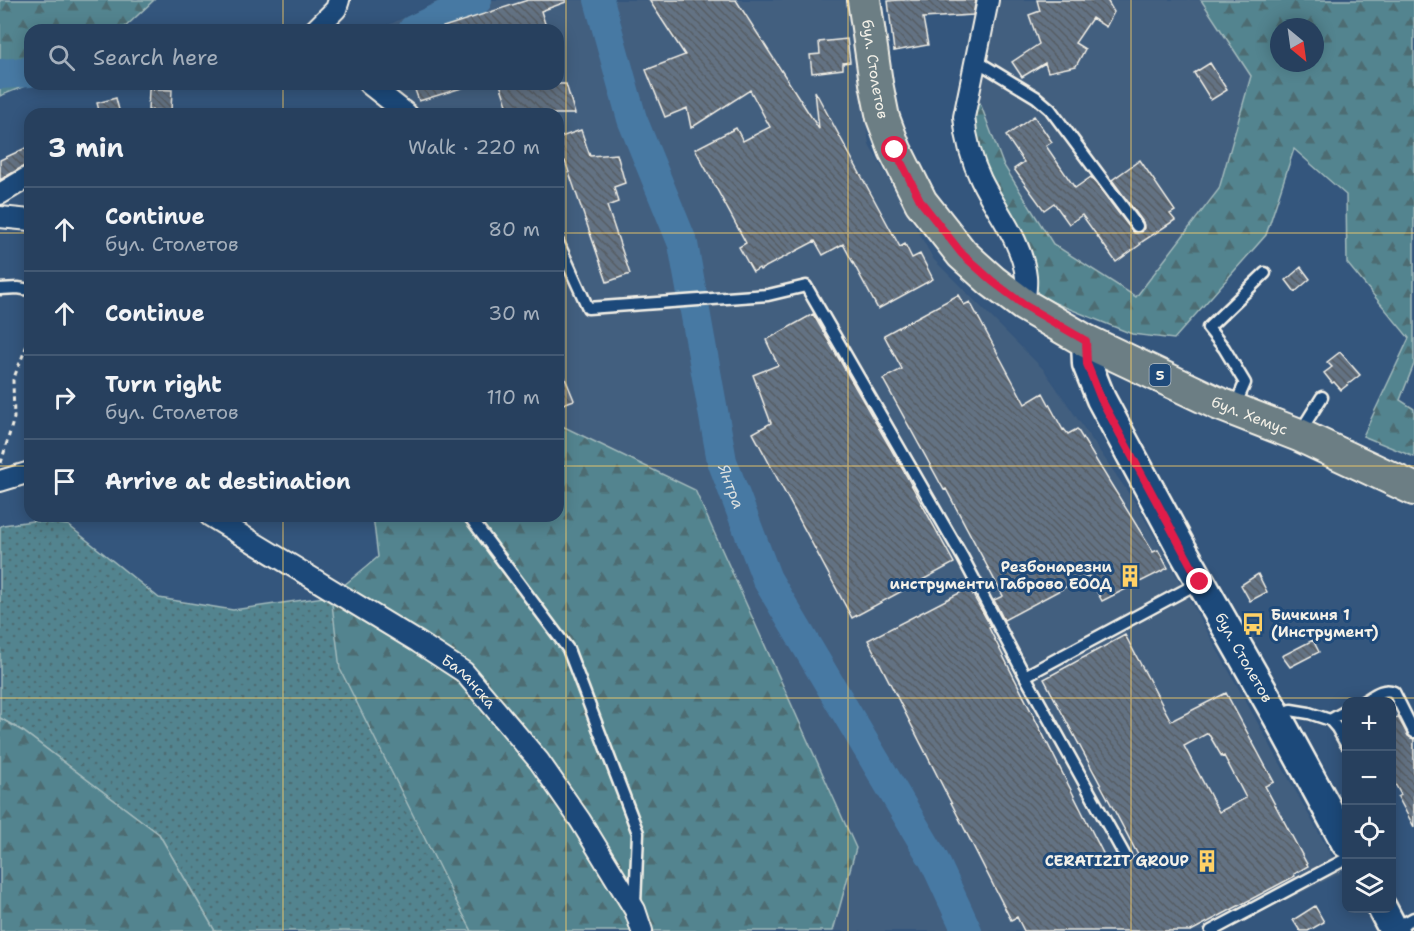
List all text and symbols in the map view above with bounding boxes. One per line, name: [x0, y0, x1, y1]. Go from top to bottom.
street label: бул. Столетов: [857, 18, 893, 121]
north arrow: [1270, 18, 1324, 72]
search box: [24, 24, 564, 90]
icon: search: [45, 41, 78, 74]
text: Search here: [93, 43, 219, 72]
text: 3 min: [48, 130, 124, 165]
text: Walk · 220 m: [408, 134, 540, 160]
route start: [881, 136, 907, 162]
text: Continue: [105, 202, 205, 231]
icon: ahead: [48, 213, 81, 246]
text: 80 m: [488, 216, 540, 242]
text: бул. Столетов: [105, 231, 239, 257]
icon: ahead: [48, 297, 81, 330]
text: Continue: [105, 299, 205, 328]
text: 30 m: [488, 300, 540, 326]
road number: 5: [1150, 364, 1170, 386]
text: Turn right: [105, 370, 222, 399]
icon: right: [48, 381, 81, 414]
text: 110 m: [486, 384, 540, 410]
street label: бул. Хемус: [1208, 392, 1291, 440]
text: бул. Столетов: [105, 399, 239, 425]
water label: Янтра: [713, 460, 749, 512]
icon: arrive: [48, 465, 81, 498]
text: Arrive at destination: [105, 467, 351, 496]
place label: Резбонарезни инструменти Габрово ЕООД: [890, 557, 1113, 594]
building icon: Резбонарезни инструменти Габрово ЕООД: [1117, 563, 1143, 589]
route end: [1186, 568, 1212, 594]
place label: Бичкиня 1 (Инструмент): [1271, 605, 1379, 642]
street label: бул. Столетов: [1210, 609, 1277, 706]
bus stop icon: Бичкиня 1 (Инструмент): [1240, 611, 1266, 637]
street label: Баланска: [437, 650, 501, 713]
map controls: [1342, 697, 1396, 913]
button: +: [1342, 697, 1396, 751]
button: −: [1342, 751, 1396, 805]
button: locate: [1342, 805, 1396, 859]
building icon: CERATIZIT GROUP: [1194, 848, 1220, 874]
place label: CERATIZIT GROUP: [1045, 851, 1189, 871]
button: layers: [1342, 859, 1396, 913]

